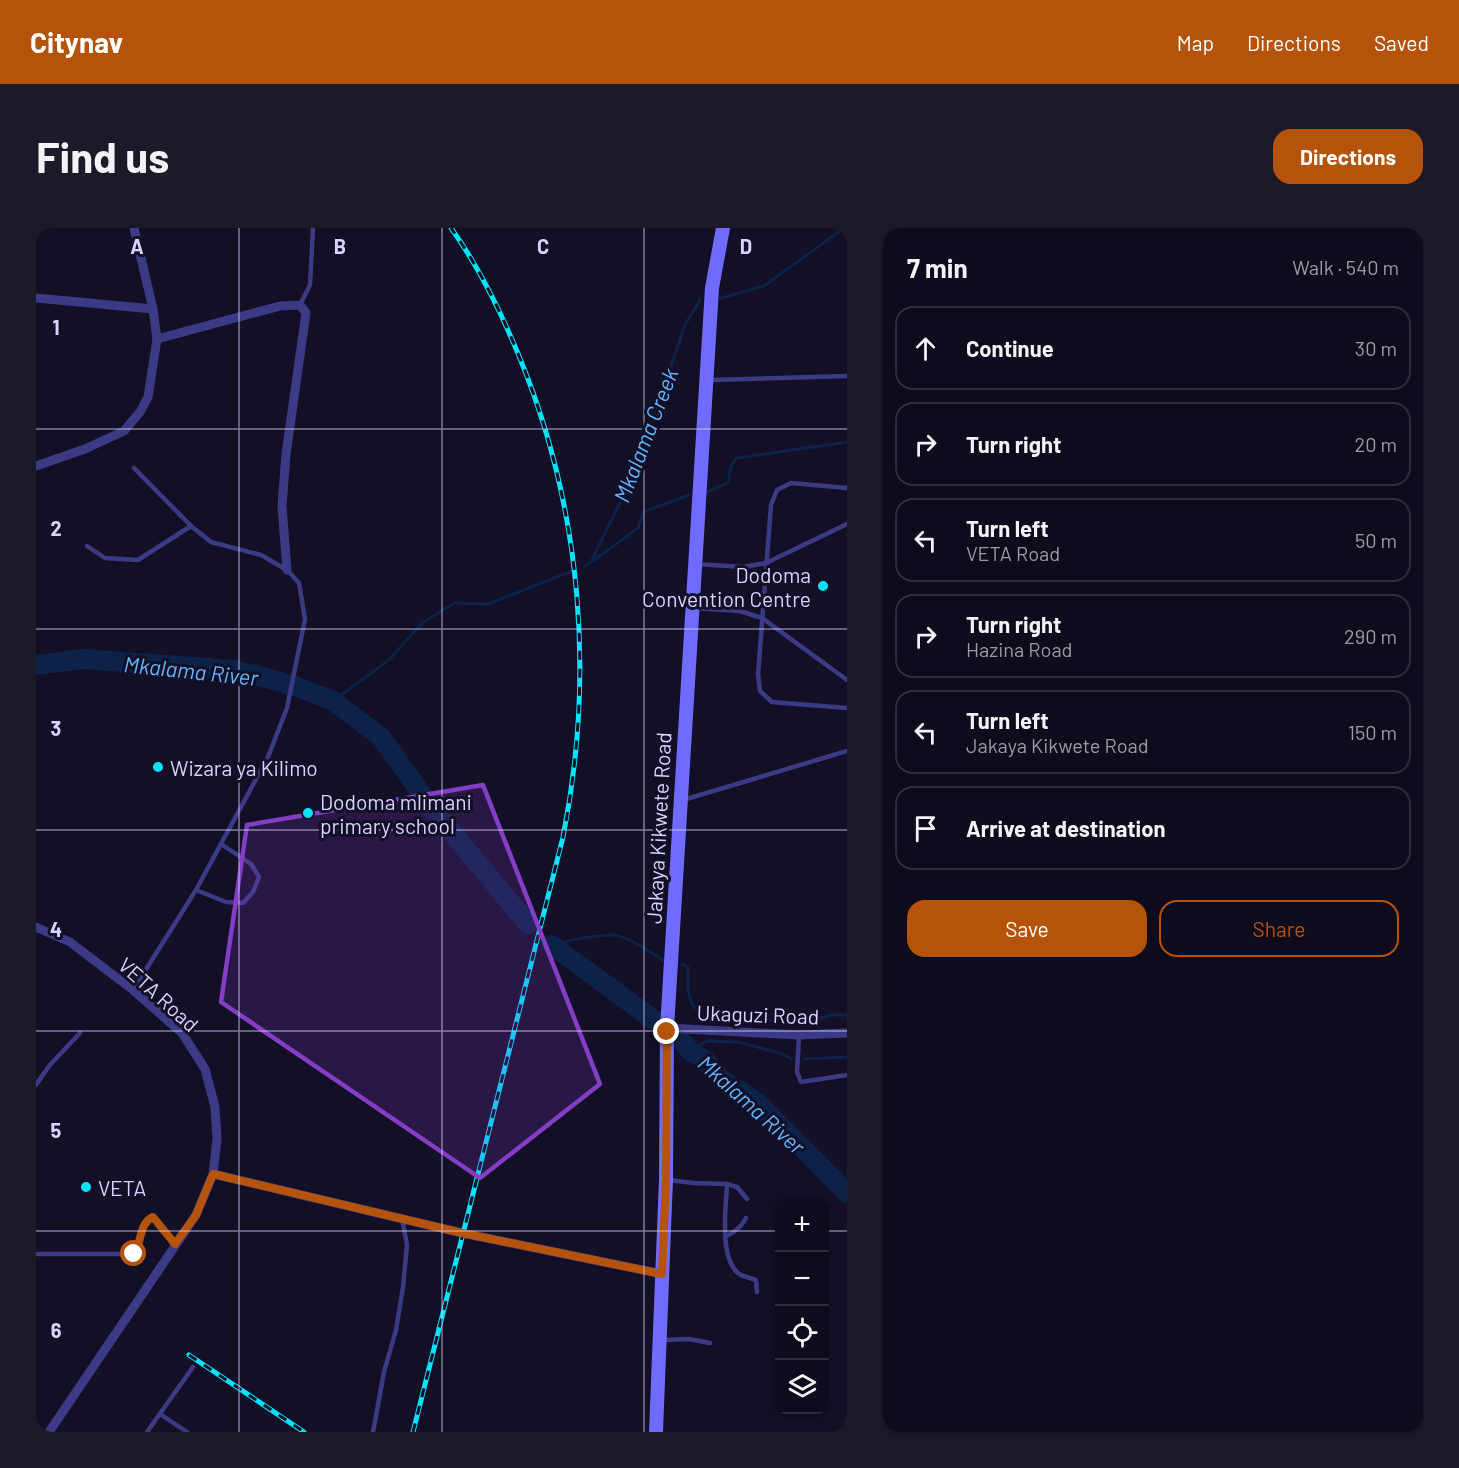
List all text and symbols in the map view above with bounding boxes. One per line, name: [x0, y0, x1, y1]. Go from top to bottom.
text: Citynav: [30, 25, 123, 59]
text: Map: [1177, 30, 1214, 55]
text: Directions: [1247, 30, 1341, 55]
text: Saved: [1374, 30, 1429, 55]
button: Directions: [1273, 129, 1423, 184]
text: Find us: [36, 131, 169, 181]
text: A: [130, 234, 144, 258]
text: B: [334, 234, 346, 258]
text: C: [537, 234, 549, 258]
text: D: [740, 234, 752, 258]
text: 7 min: [907, 252, 968, 283]
text: Walk · 540 m: [1292, 255, 1399, 279]
text: 1: [52, 315, 60, 339]
icon: ahead: [909, 332, 942, 365]
text: Continue: [966, 335, 1054, 361]
text: 30 m: [1355, 336, 1397, 360]
water label: Mkalama Creek: [608, 364, 683, 506]
icon: right: [909, 428, 942, 461]
text: Turn right: [966, 431, 1061, 457]
text: 20 m: [1354, 432, 1397, 456]
text: Turn left: [966, 515, 1049, 541]
text: 2: [50, 516, 62, 540]
icon: left: [909, 524, 942, 557]
text: 50 m: [1355, 528, 1397, 552]
text: VETA Road: [966, 541, 1060, 565]
place label: Dodoma Convention Centre: [642, 562, 811, 611]
marker: Dodoma Convention Centre: [816, 579, 830, 593]
text: Turn right: [966, 611, 1061, 637]
icon: right: [909, 620, 942, 653]
text: 290 m: [1344, 624, 1397, 648]
text: Hazina Road: [966, 637, 1073, 661]
water label: Mkalama River: [123, 650, 261, 690]
text: Turn left: [966, 707, 1049, 733]
text: 3: [51, 716, 61, 740]
icon: left: [909, 716, 942, 749]
text: 150 m: [1348, 720, 1397, 744]
street label: Jakaya Kikwete Road: [640, 732, 676, 924]
text: Jakaya Kikwete Road: [966, 733, 1149, 757]
place label: Wizara ya Kilimo: [170, 755, 318, 780]
marker: Wizara ya Kilimo: [151, 760, 165, 774]
place label: Dodoma mlimani primary school: [320, 789, 472, 838]
marker: Dodoma mlimani primary school: [301, 806, 315, 820]
icon: arrive: [909, 812, 942, 845]
text: Arrive at destination: [966, 815, 1165, 841]
button: Save: [907, 900, 1147, 957]
button: Share: [1159, 900, 1399, 957]
text: 4: [50, 917, 62, 941]
street label: VETA Road: [114, 952, 204, 1036]
street label: Ukaguzi Road: [696, 999, 820, 1029]
route end: [653, 1018, 679, 1044]
water label: Mkalama River: [693, 1049, 812, 1160]
text: 5: [51, 1118, 62, 1142]
place label: VETA: [98, 1175, 147, 1200]
marker: VETA: [79, 1180, 93, 1194]
map controls: [775, 1198, 829, 1414]
button: +: [775, 1198, 829, 1252]
route start: [120, 1240, 146, 1266]
button: −: [775, 1252, 829, 1306]
button: locate: [775, 1306, 829, 1360]
text: 6: [51, 1318, 62, 1342]
button: layers: [775, 1360, 829, 1414]

